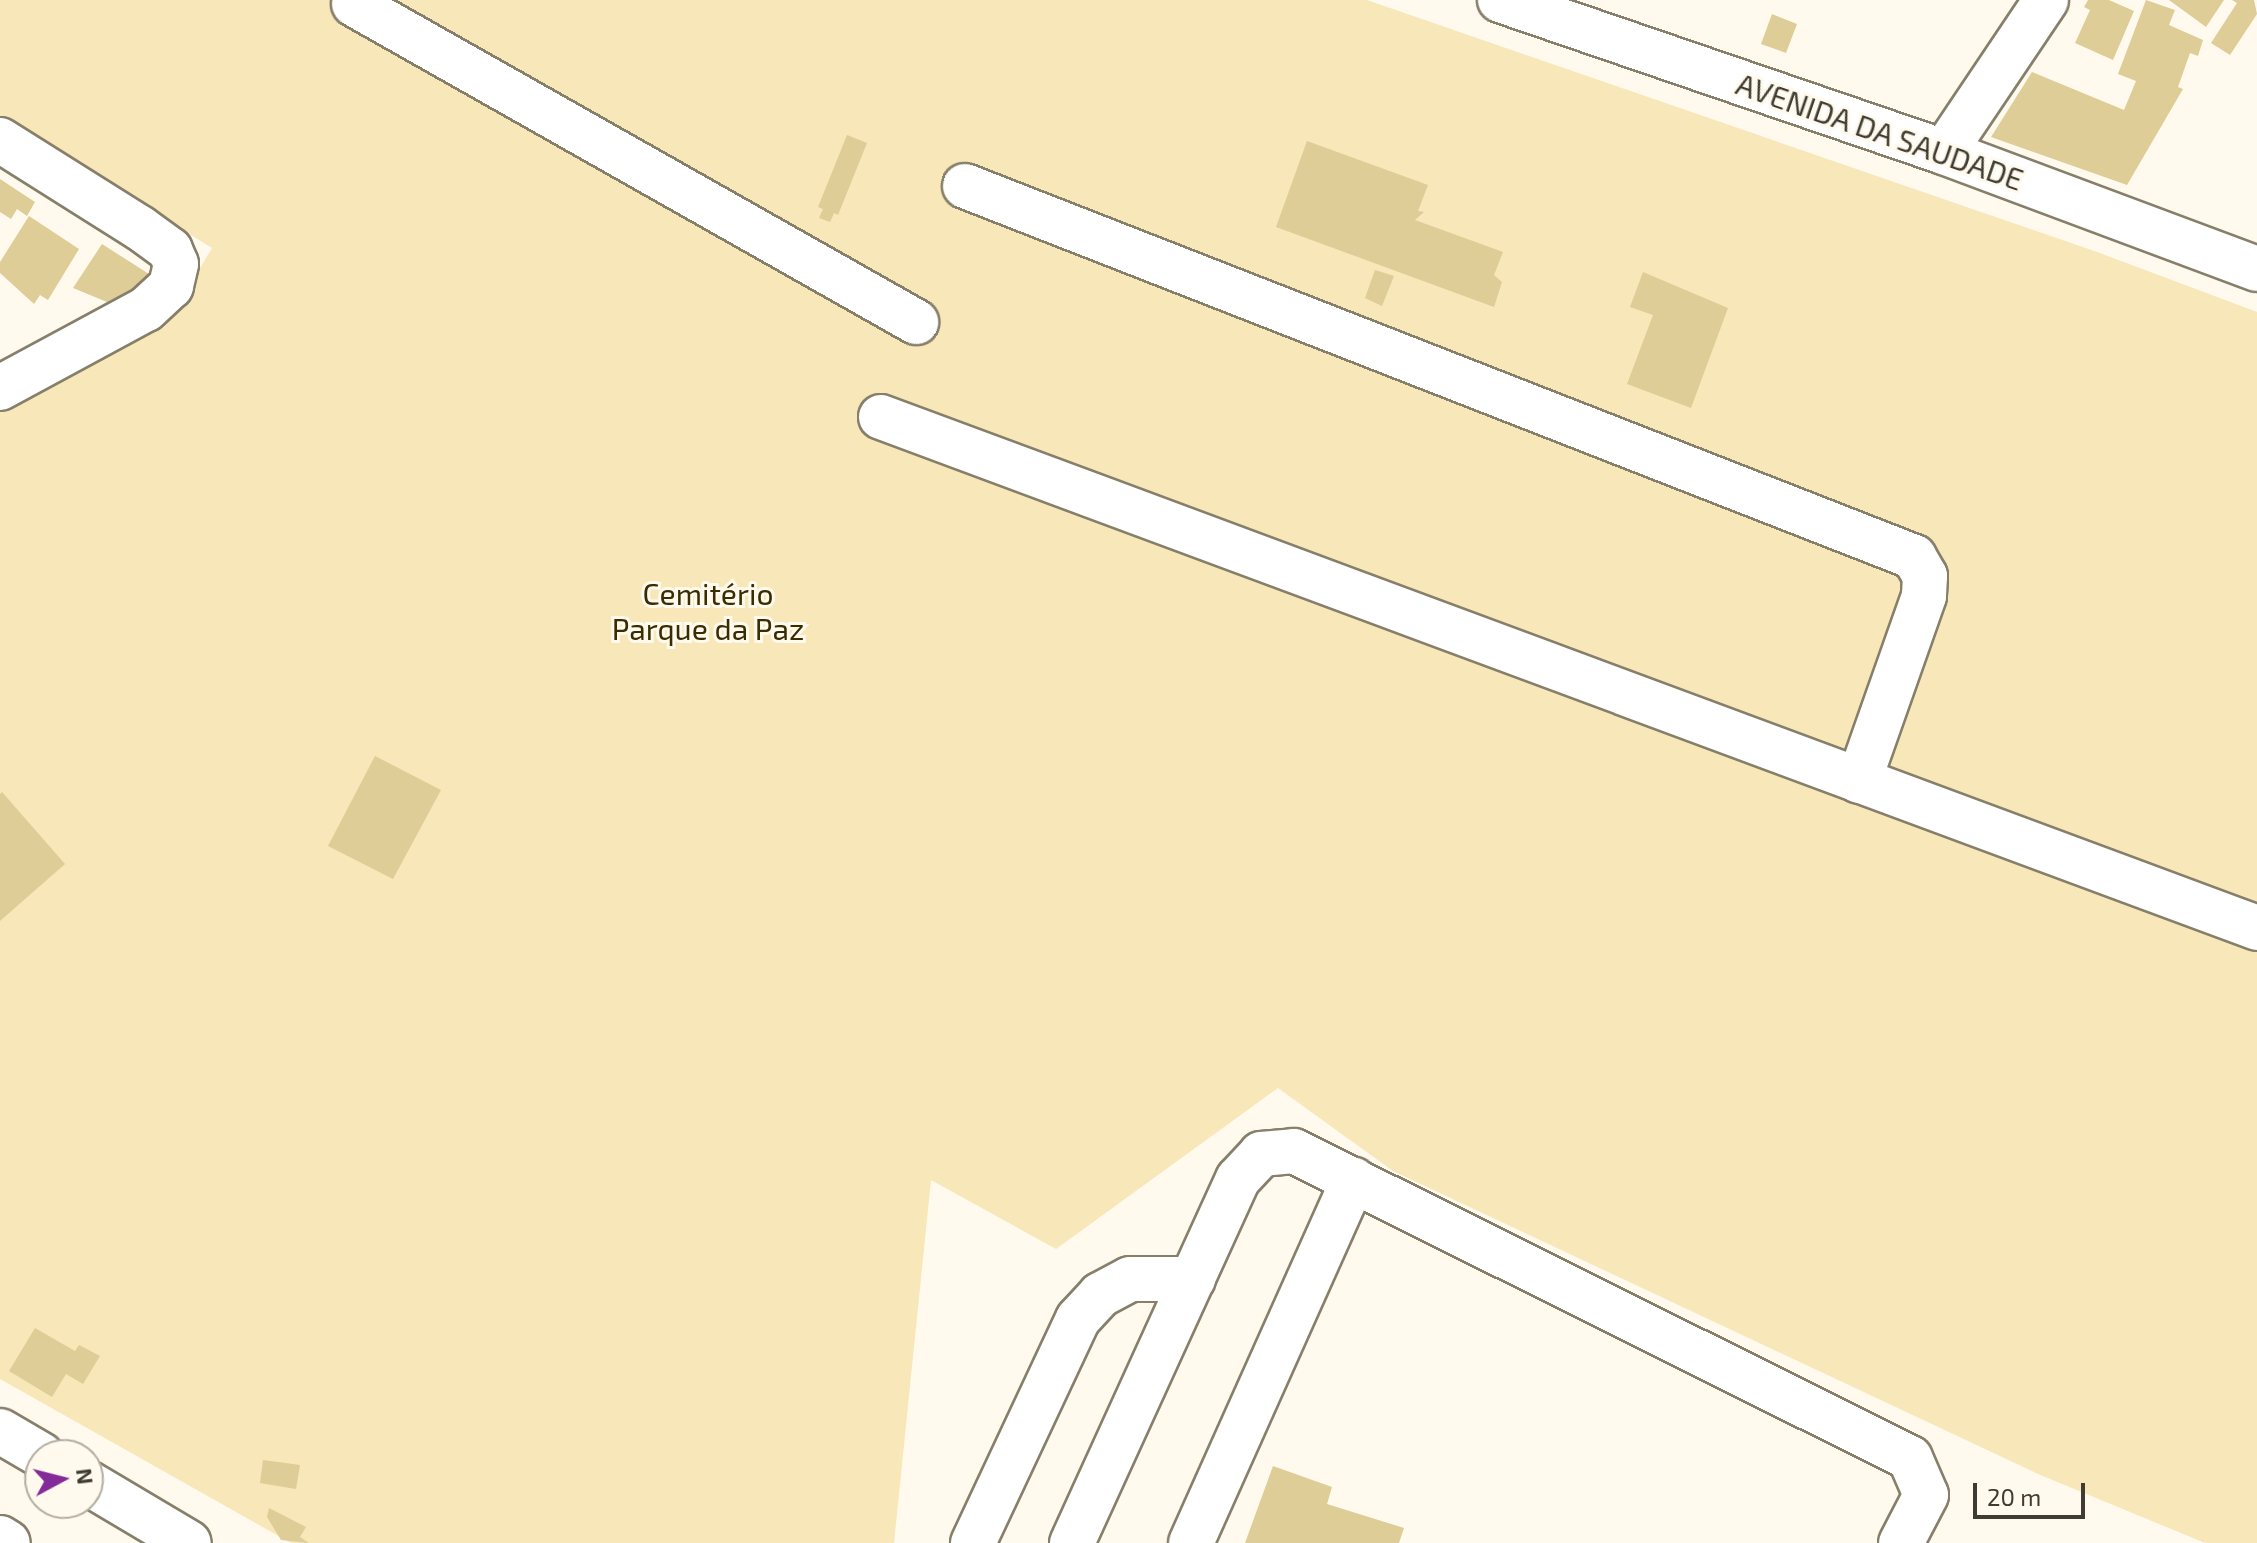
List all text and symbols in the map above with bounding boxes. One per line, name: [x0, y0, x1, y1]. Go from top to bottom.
street label: AVENIDA DA SAUDADE: [1731, 65, 2029, 197]
park label: Cemitério Parque da Paz: [612, 575, 804, 646]
north arrow: [24, 1439, 104, 1519]
text: N: [72, 1467, 100, 1486]
scale bar: [1977, 1467, 2089, 1517]
text: 20 m: [1987, 1482, 2041, 1511]

